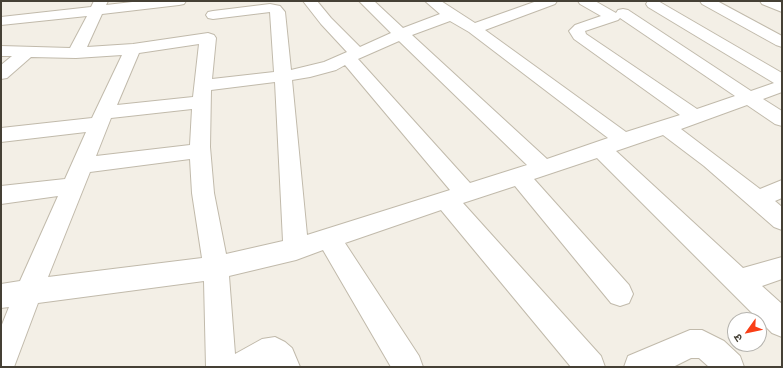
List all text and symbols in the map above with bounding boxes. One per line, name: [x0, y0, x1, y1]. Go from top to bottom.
north arrow: [727, 312, 767, 352]
text: उ: [729, 331, 745, 345]

